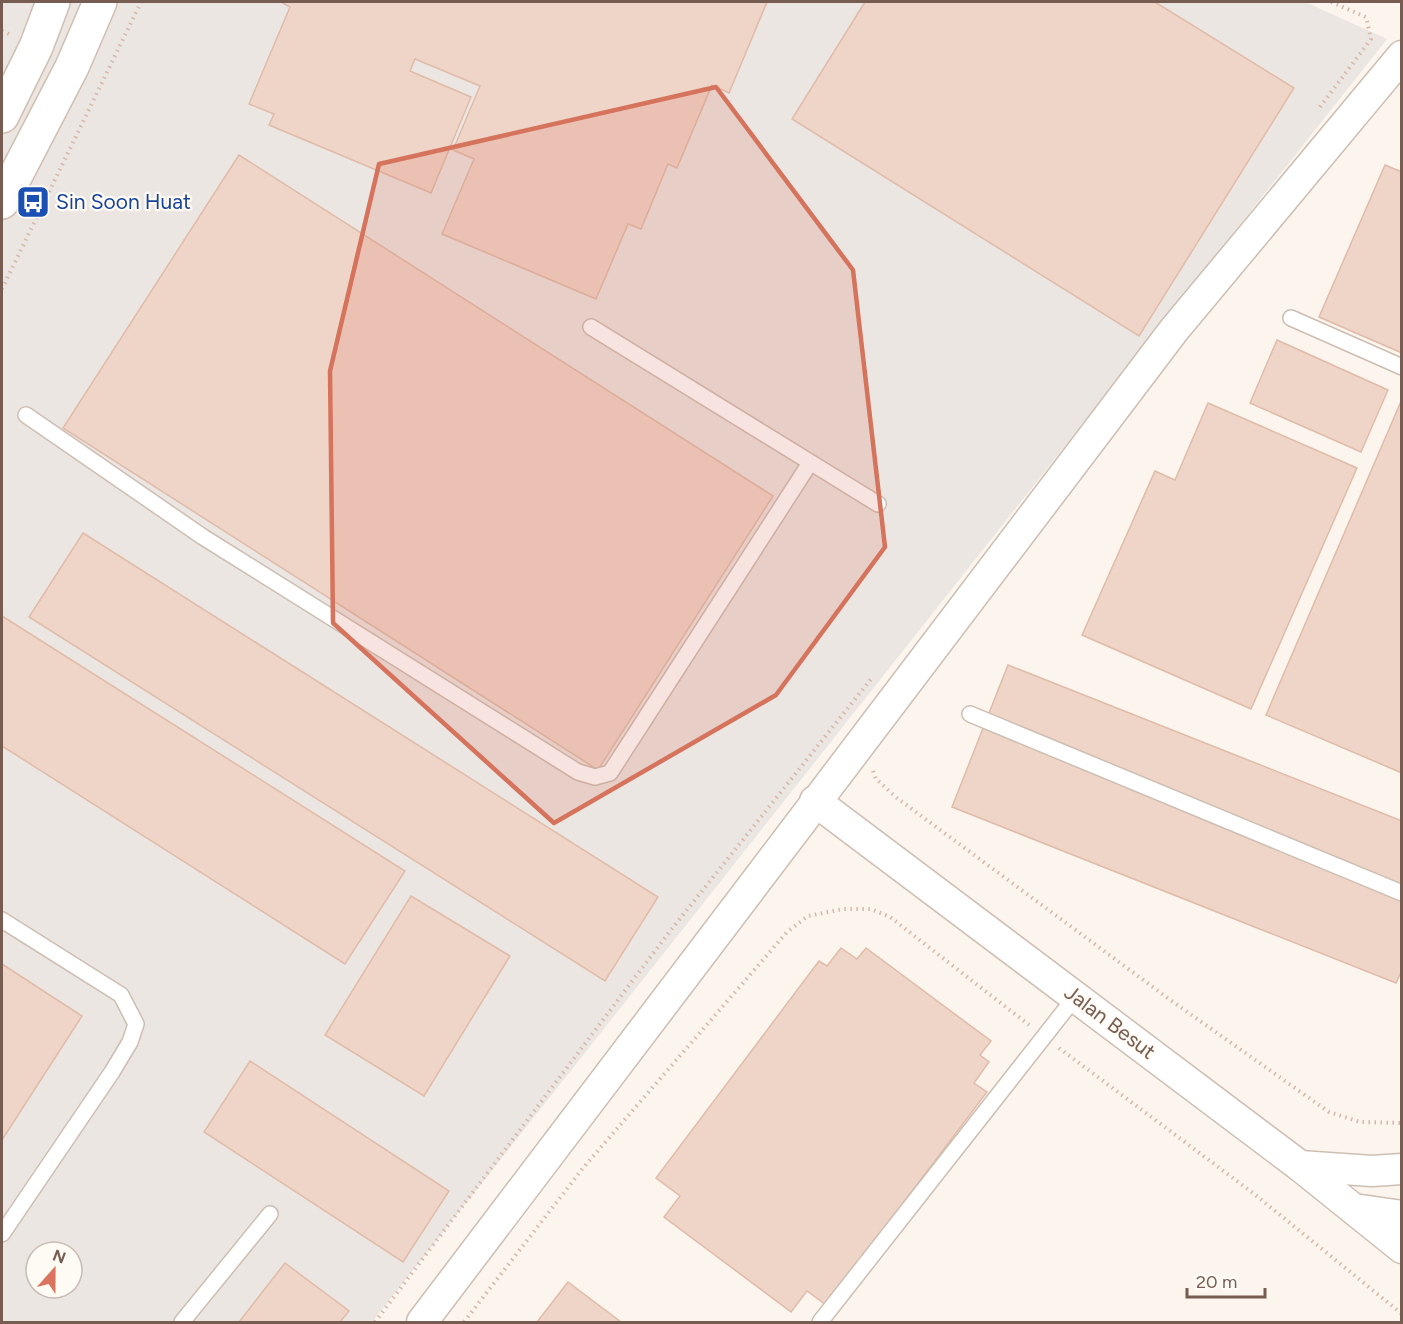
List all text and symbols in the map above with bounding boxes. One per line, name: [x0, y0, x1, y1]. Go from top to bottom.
bus stop icon: Sin Soon Huat: [15, 184, 51, 220]
place label: Sin Soon Huat: [56, 189, 191, 214]
street label: Jalan Besut: [1060, 979, 1161, 1064]
north arrow: [24, 1240, 84, 1300]
text: N: [50, 1245, 68, 1268]
scale bar: [1187, 1261, 1265, 1299]
text: 20 m: [1196, 1271, 1237, 1293]

